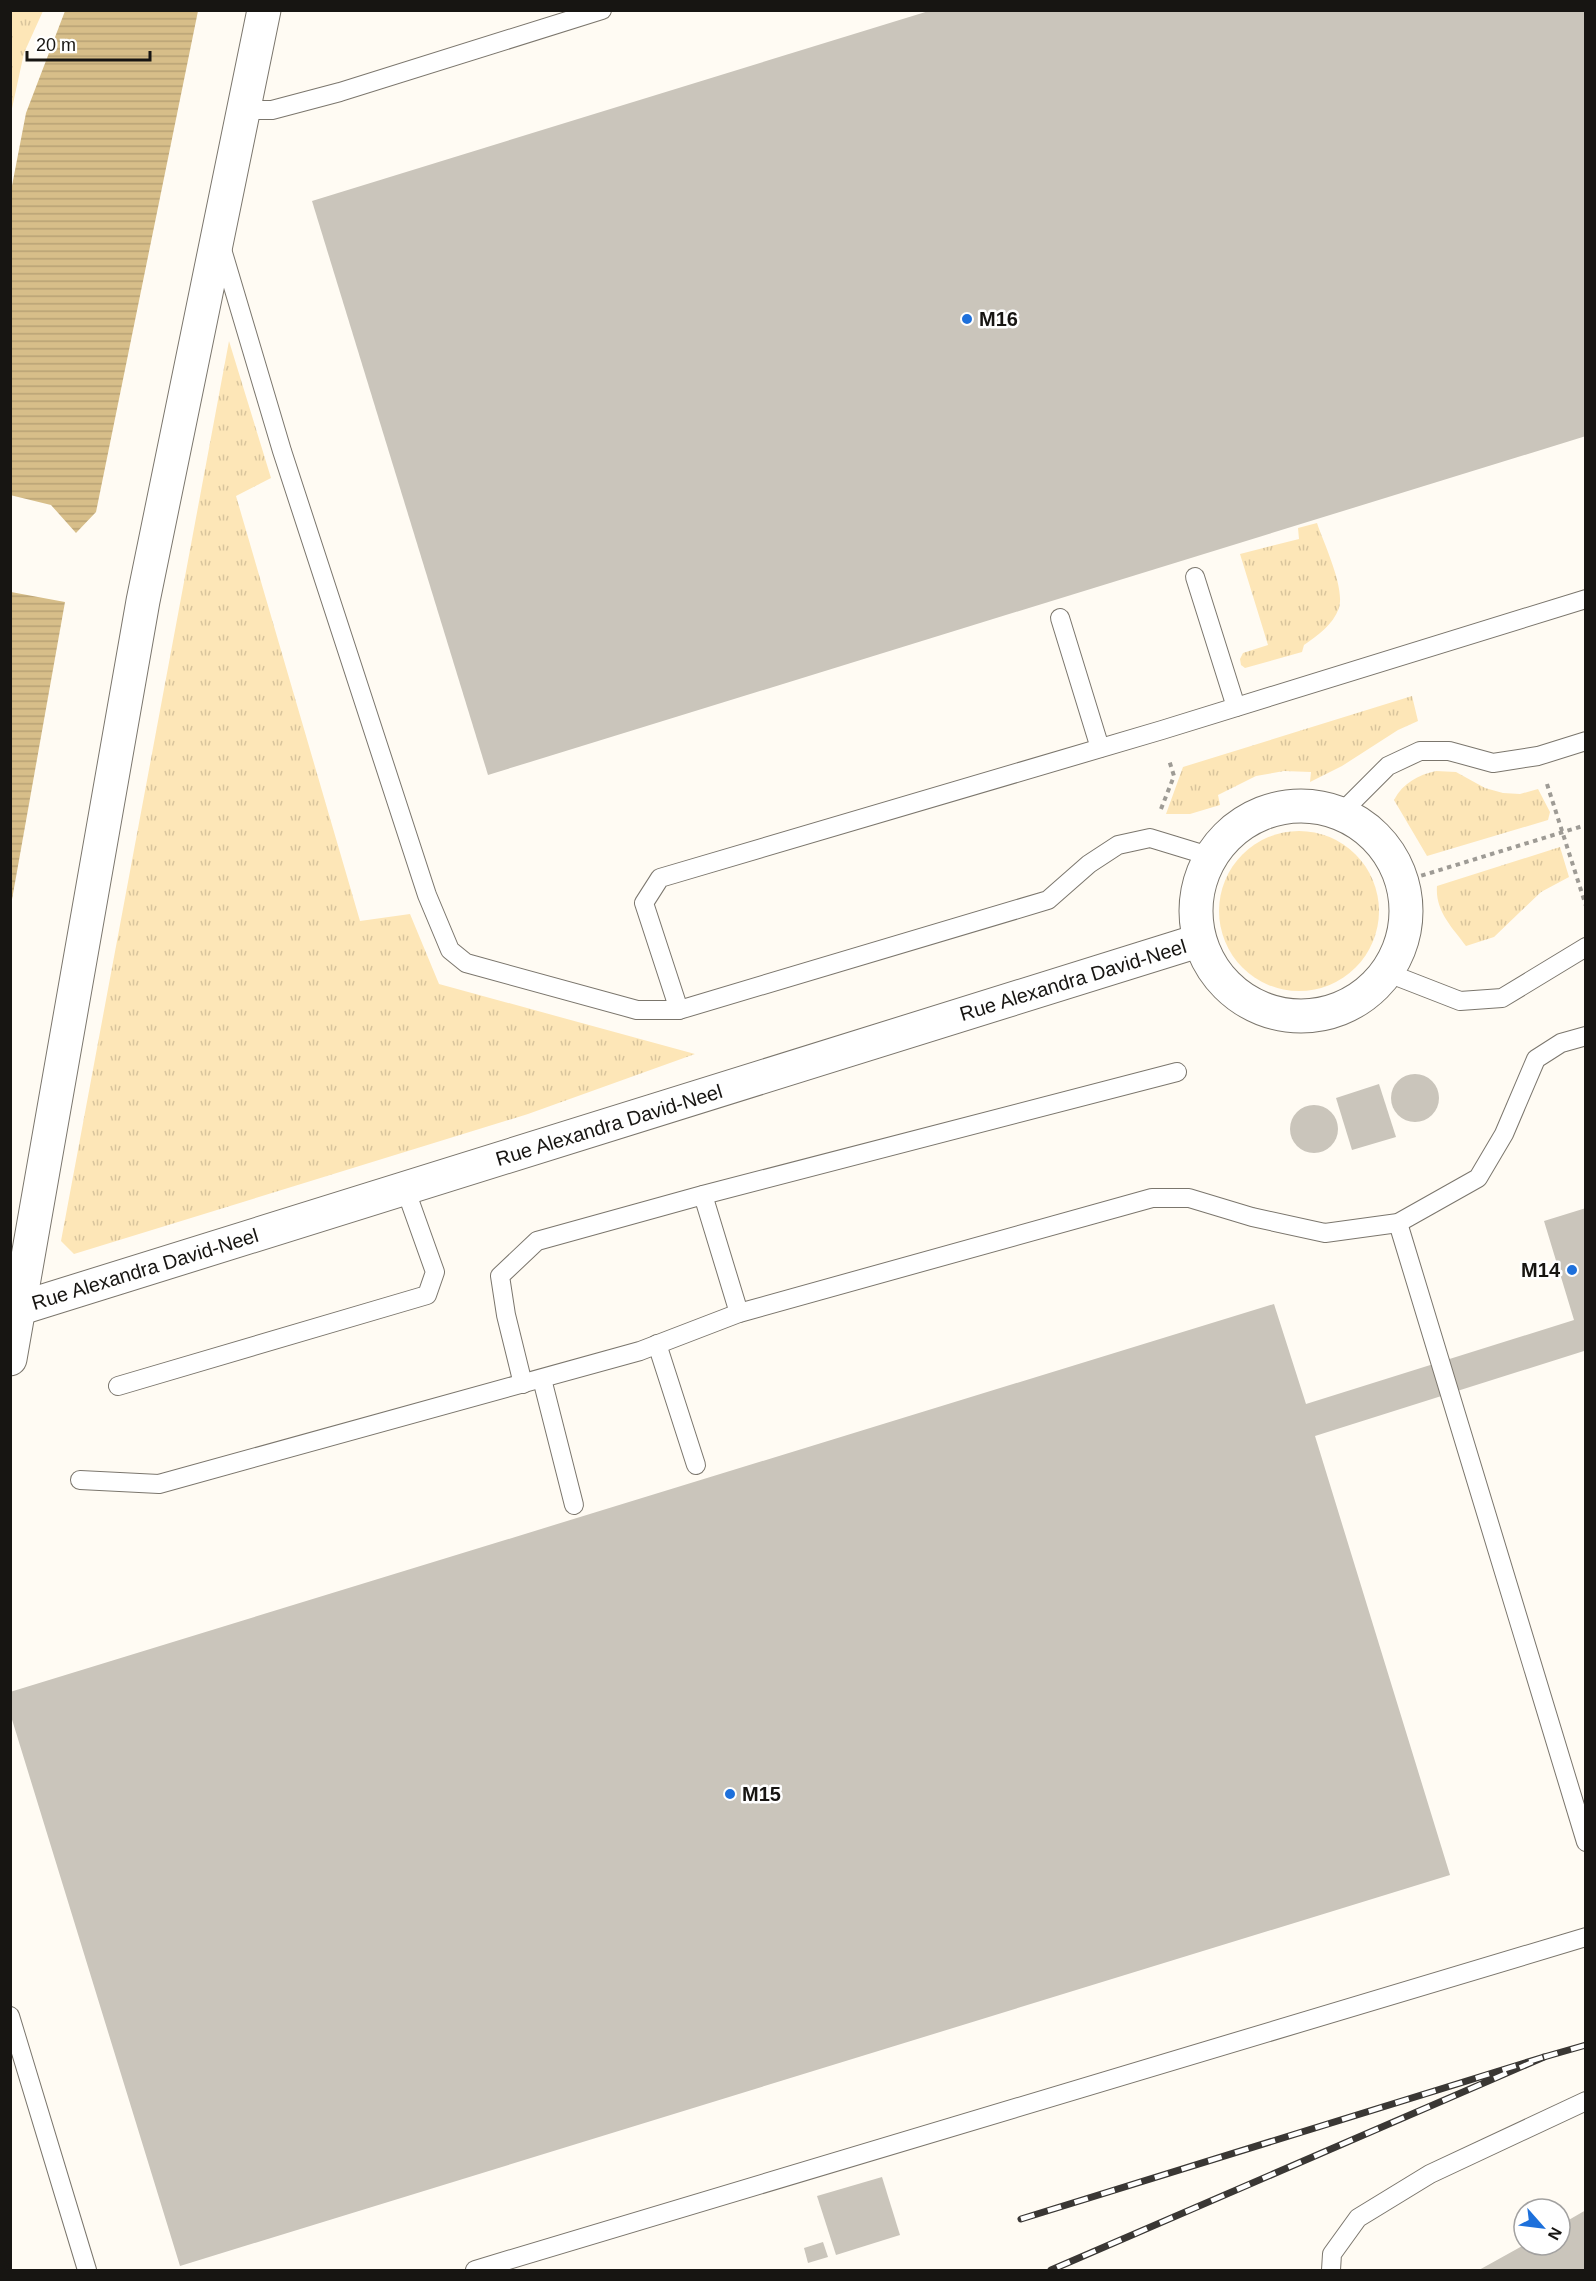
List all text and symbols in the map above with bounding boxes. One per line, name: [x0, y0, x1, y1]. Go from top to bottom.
scale bar: [27, 24, 150, 62]
text: 20 m: [36, 35, 76, 55]
place label: M16: [979, 308, 1018, 330]
marker: M16: [960, 312, 974, 326]
street label: Rue Alexandra David-Neel: [957, 935, 1189, 1025]
street label: Rue Alexandra David-Neel: [493, 1080, 725, 1170]
street label: Rue Alexandra David-Neel: [29, 1224, 261, 1314]
place label: M14: [1521, 1259, 1561, 1281]
marker: M14: [1565, 1263, 1579, 1277]
place label: M15: [742, 1783, 781, 1805]
marker: M15: [723, 1787, 737, 1801]
north arrow: [1512, 2197, 1572, 2257]
text: N: [1545, 2225, 1565, 2243]

